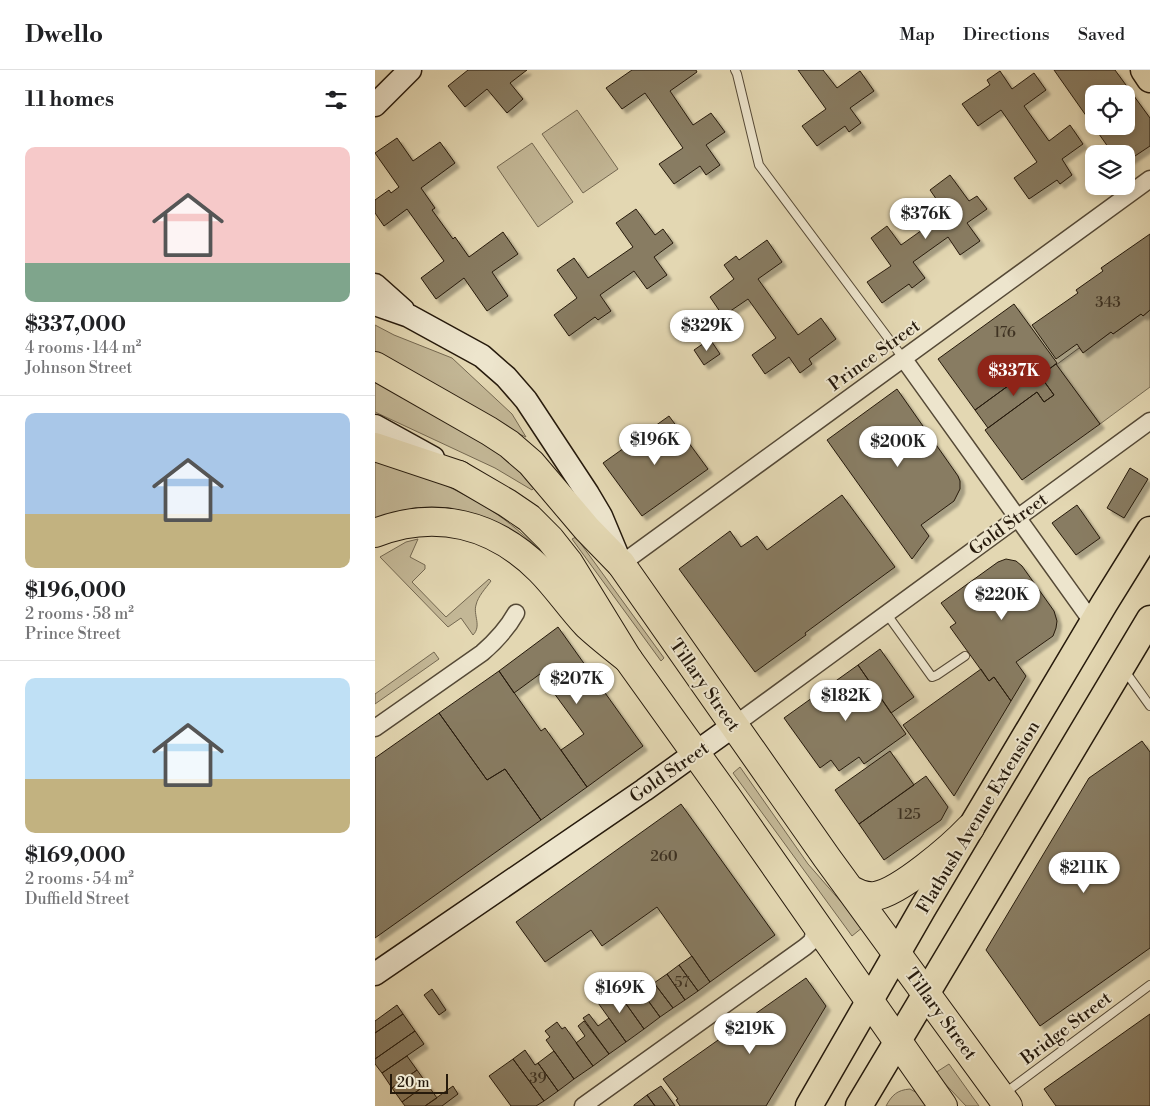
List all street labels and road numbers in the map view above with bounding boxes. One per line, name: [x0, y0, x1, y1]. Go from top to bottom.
street label: Prince Street: [824, 314, 925, 396]
street label: Gold Street: [965, 488, 1053, 561]
street label: Tillary Street: [664, 634, 745, 737]
street label: Flatbush Avenue Extension: [912, 716, 1045, 918]
street label: Gold Street: [625, 736, 714, 808]
street label: Tillary Street: [900, 964, 982, 1065]
street label: Bridge Street: [1016, 986, 1117, 1071]

